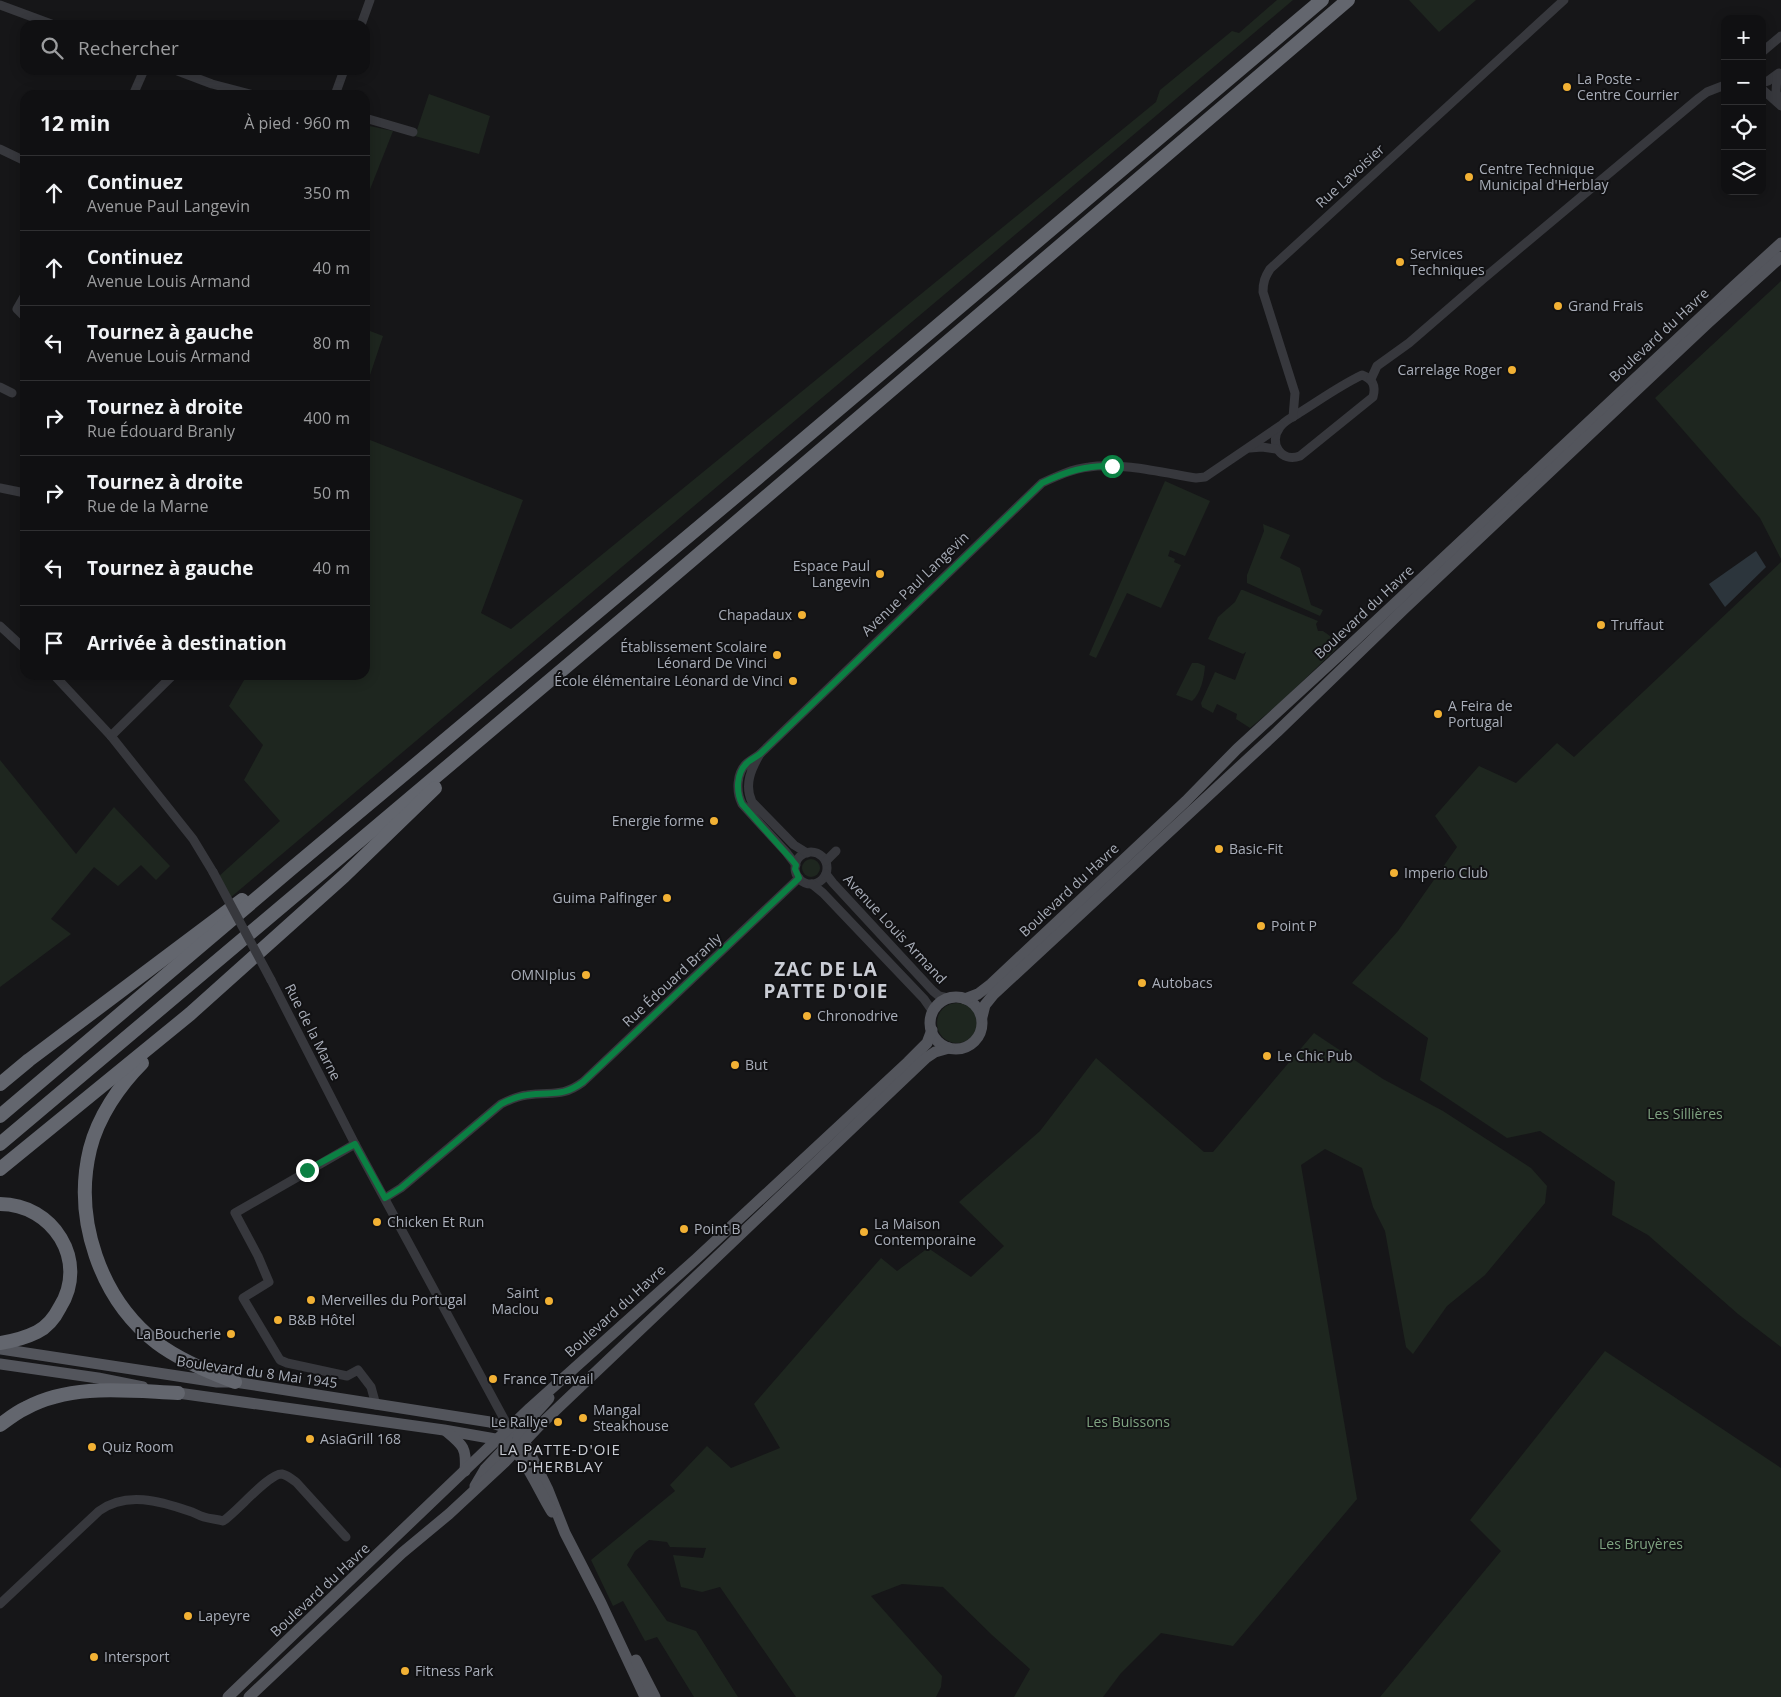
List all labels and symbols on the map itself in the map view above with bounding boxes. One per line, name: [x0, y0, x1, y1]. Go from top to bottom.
place label: La Poste - Centre Courrier: [1577, 69, 1679, 104]
marker: La Poste - Centre Courrier: [1561, 81, 1573, 93]
street label: Rue Lavoisier: [1311, 139, 1388, 212]
place label: Centre Technique Municipal d'Herblay: [1479, 159, 1609, 194]
marker: Centre Technique Municipal d'Herblay: [1463, 171, 1475, 183]
place label: Services Techniques: [1410, 244, 1485, 279]
marker: Services Techniques: [1394, 256, 1406, 268]
street label: Boulevard du Havre: [1605, 283, 1713, 386]
place label: Grand Frais: [1568, 296, 1644, 315]
marker: Grand Frais: [1552, 300, 1564, 312]
place label: Carrelage Roger: [1397, 360, 1502, 379]
marker: Carrelage Roger: [1506, 364, 1518, 376]
route start: [1101, 455, 1124, 478]
street label: Avenue Paul Langevin: [857, 527, 973, 640]
place label: Espace Paul Langevin: [793, 556, 870, 591]
street label: Boulevard du Havre: [1310, 560, 1418, 663]
marker: Espace Paul Langevin: [874, 568, 886, 580]
place label: Chapadaux: [718, 605, 793, 624]
marker: Chapadaux: [796, 609, 808, 621]
place label: Truffaut: [1611, 615, 1664, 634]
marker: Truffaut: [1595, 619, 1607, 631]
place label: Établissement Scolaire Léonard De Vinci: [620, 637, 767, 672]
marker: Établissement Scolaire Léonard De Vinci: [771, 649, 783, 661]
place label: École élémentaire Léonard de Vinci: [554, 671, 783, 690]
marker: École élémentaire Léonard de Vinci: [787, 675, 799, 687]
place label: A Feira de Portugal: [1448, 696, 1513, 731]
marker: A Feira de Portugal: [1432, 708, 1444, 720]
place label: Energie forme: [612, 811, 704, 830]
marker: Energie forme: [708, 815, 720, 827]
street label: Boulevard du Havre: [1015, 838, 1123, 941]
place label: Basic-Fit: [1229, 839, 1283, 858]
marker: Basic-Fit: [1213, 843, 1225, 855]
place label: Imperio Club: [1404, 863, 1488, 882]
marker: Imperio Club: [1388, 867, 1400, 879]
street label: Avenue Louis Armand: [840, 870, 951, 987]
place label: Guima Palfinger: [553, 888, 657, 907]
marker: Guima Palfinger: [661, 892, 673, 904]
place label: Point P: [1271, 916, 1317, 935]
marker: Point P: [1255, 920, 1267, 932]
street label: Rue Édouard Branly: [618, 928, 726, 1031]
district label: ZAC DE LA PATTE D'OIE: [764, 956, 888, 1004]
place label: OMNIplus: [511, 965, 576, 984]
marker: OMNIplus: [580, 969, 592, 981]
place label: Autobacs: [1152, 973, 1213, 992]
marker: Autobacs: [1136, 977, 1148, 989]
street label: Rue de la Marne: [281, 980, 346, 1084]
place label: Chronodrive: [817, 1006, 898, 1025]
marker: Chronodrive: [801, 1010, 813, 1022]
place label: Le Chic Pub: [1277, 1046, 1353, 1065]
marker: Le Chic Pub: [1261, 1050, 1273, 1062]
place label: But: [745, 1055, 768, 1074]
marker: But: [729, 1059, 741, 1071]
park label: Les Sillières: [1647, 1104, 1723, 1123]
route end: [296, 1159, 319, 1182]
place label: Chicken Et Run: [387, 1212, 484, 1231]
place label: La Maison Contemporaine: [874, 1214, 976, 1249]
marker: Chicken Et Run: [371, 1216, 383, 1228]
place label: Point B: [694, 1219, 741, 1238]
marker: Point B: [678, 1223, 690, 1235]
marker: La Maison Contemporaine: [858, 1226, 870, 1238]
street label: Boulevard du Havre: [560, 1260, 669, 1361]
place label: Saint Maclou: [491, 1283, 539, 1318]
place label: Merveilles du Portugal: [321, 1290, 467, 1309]
marker: Merveilles du Portugal: [305, 1294, 317, 1306]
marker: Saint Maclou: [543, 1295, 555, 1307]
place label: B&B Hôtel: [288, 1310, 355, 1329]
marker: B&B Hôtel: [272, 1314, 284, 1326]
place label: La Boucherie: [136, 1324, 221, 1343]
marker: La Boucherie: [225, 1328, 237, 1340]
street label: Boulevard du 8 Mai 1945: [175, 1351, 339, 1392]
place label: France Travail: [503, 1369, 594, 1388]
marker: France Travail: [487, 1373, 499, 1385]
place label: Mangal Steakhouse: [593, 1400, 669, 1435]
place label: Le Rallye: [491, 1412, 548, 1431]
marker: Mangal Steakhouse: [577, 1412, 589, 1424]
park label: Les Buissons: [1086, 1412, 1170, 1431]
marker: Le Rallye: [552, 1416, 564, 1428]
place label: AsiaGrill 168: [320, 1429, 401, 1448]
marker: AsiaGrill 168: [304, 1433, 316, 1445]
place label: Quiz Room: [102, 1437, 174, 1456]
district label: LA PATTE-D'OIE D'HERBLAY: [499, 1439, 621, 1476]
marker: Quiz Room: [86, 1441, 98, 1453]
park label: Les Bruyères: [1599, 1534, 1683, 1553]
street label: Boulevard du Havre: [266, 1538, 374, 1641]
place label: Lapeyre: [198, 1606, 250, 1625]
marker: Lapeyre: [182, 1610, 194, 1622]
place label: Intersport: [104, 1647, 169, 1666]
marker: Intersport: [88, 1651, 100, 1663]
place label: Fitness Park: [415, 1661, 494, 1680]
marker: Fitness Park: [399, 1665, 411, 1677]

